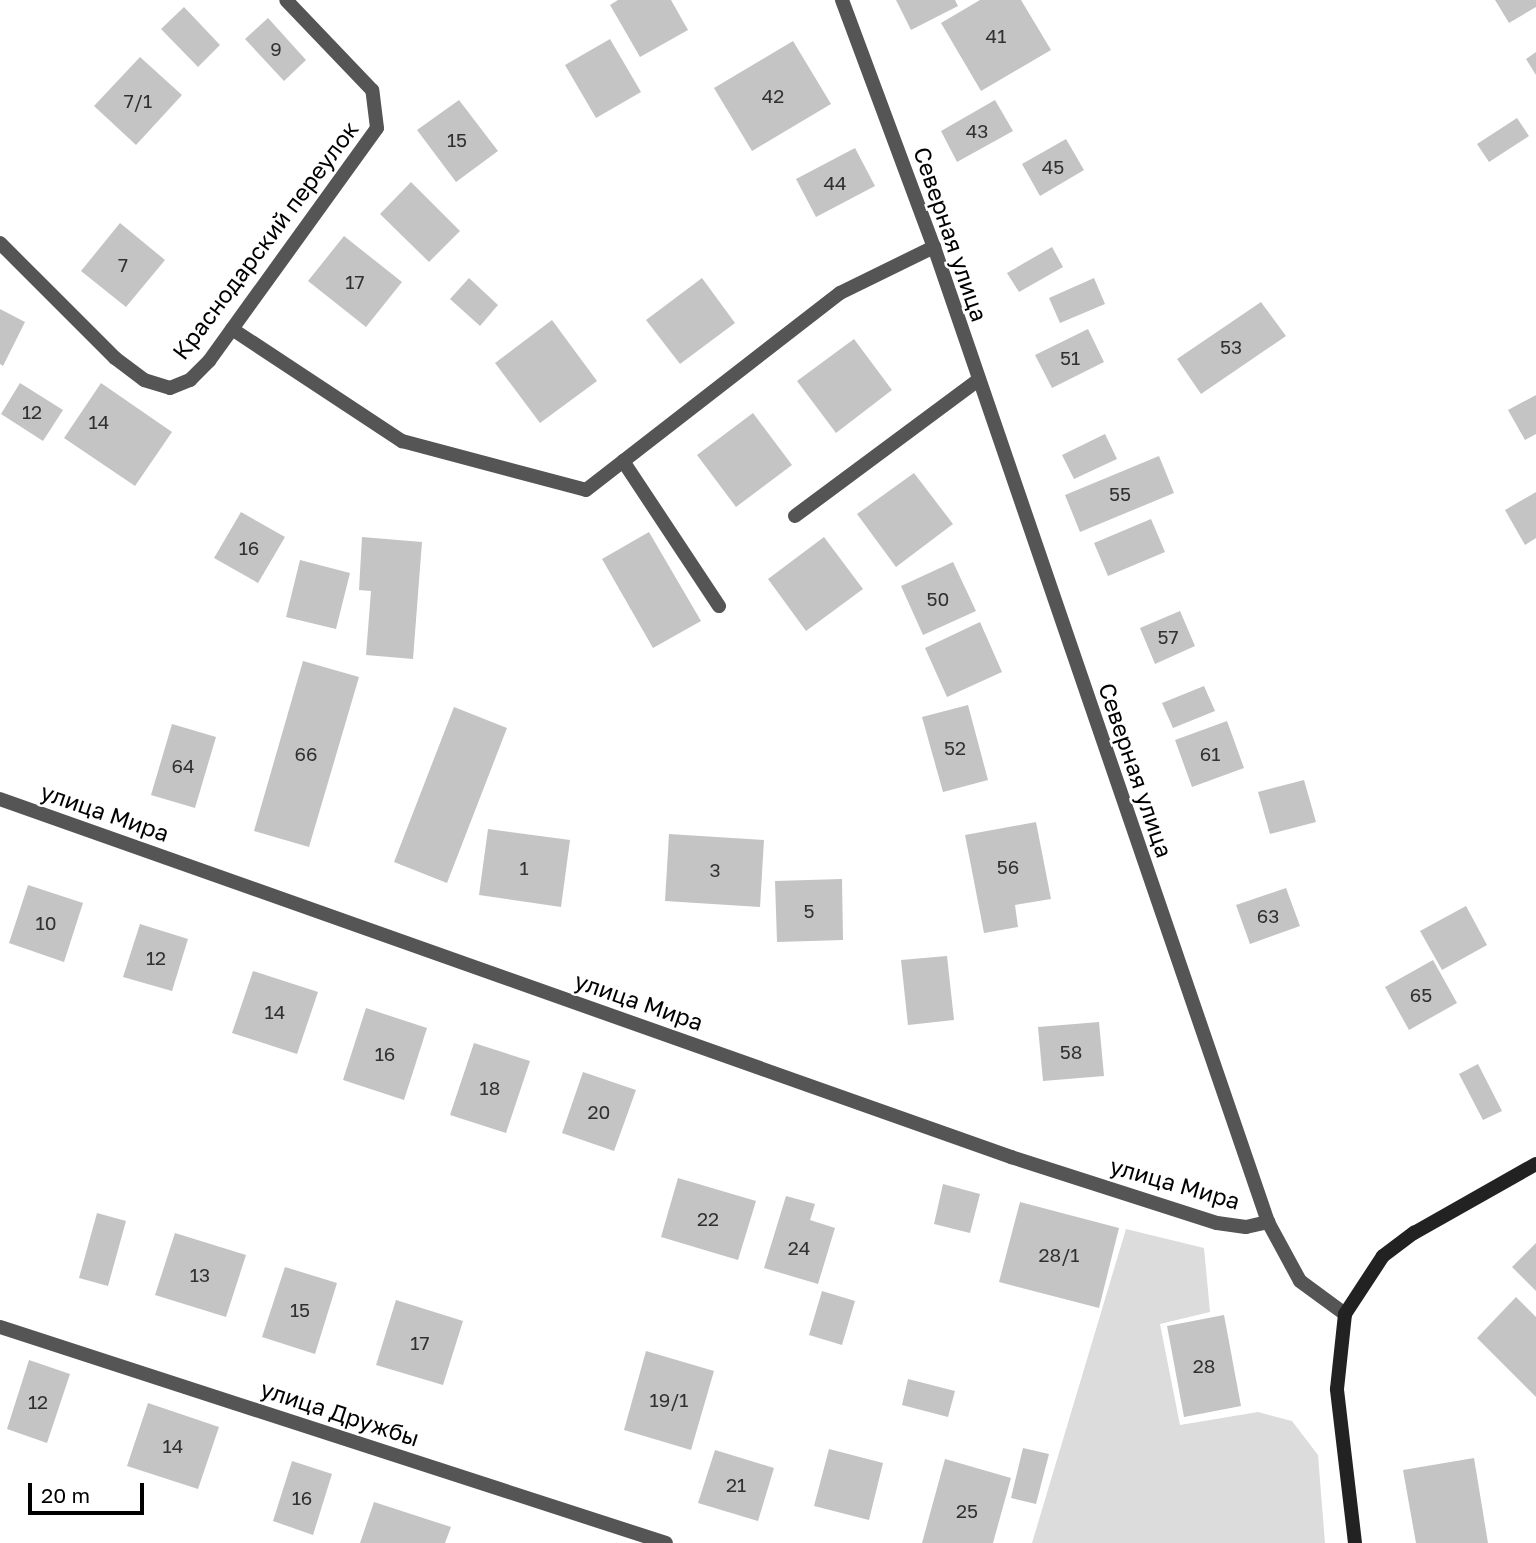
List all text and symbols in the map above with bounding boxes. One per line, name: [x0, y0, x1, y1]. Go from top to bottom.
house number: 41: [986, 25, 1006, 47]
house number: 9: [270, 38, 282, 60]
house number: 42: [762, 85, 784, 107]
house number: 7/1: [124, 90, 152, 112]
street label: Краснодарский переулок: [166, 115, 364, 365]
house number: 43: [966, 120, 988, 142]
house number: 15: [447, 129, 467, 151]
street label: Северная улица: [908, 143, 994, 325]
house number: 45: [1042, 156, 1064, 178]
house number: 44: [823, 172, 847, 194]
house number: 7: [118, 254, 128, 276]
house number: 17: [345, 271, 365, 293]
house number: 53: [1220, 336, 1242, 358]
house number: 51: [1060, 347, 1080, 369]
house number: 12: [22, 401, 42, 423]
house number: 14: [89, 411, 109, 433]
house number: 55: [1109, 483, 1131, 505]
house number: 16: [239, 537, 259, 559]
house number: 50: [927, 588, 949, 610]
house number: 57: [1157, 626, 1179, 648]
street label: Северная улица: [1093, 679, 1179, 861]
house number: 52: [944, 737, 966, 759]
house number: 66: [295, 743, 317, 765]
house number: 61: [1200, 743, 1220, 765]
house number: 64: [171, 755, 195, 777]
street label: улица Мира: [37, 777, 173, 847]
house number: 56: [997, 856, 1019, 878]
house number: 1: [519, 857, 529, 879]
house number: 3: [709, 859, 721, 881]
house number: 5: [803, 900, 815, 922]
house number: 63: [1257, 905, 1279, 927]
house number: 10: [36, 912, 56, 934]
house number: 12: [146, 947, 166, 969]
street label: улица Мира: [571, 966, 707, 1036]
house number: 65: [1410, 984, 1432, 1006]
house number: 14: [265, 1001, 285, 1023]
house number: 58: [1060, 1041, 1082, 1063]
house number: 16: [375, 1043, 395, 1065]
house number: 18: [480, 1077, 500, 1099]
house number: 20: [588, 1101, 610, 1123]
street label: улица Мира: [1107, 1151, 1243, 1215]
house number: 22: [697, 1208, 719, 1230]
house number: 24: [788, 1237, 810, 1259]
house number: 28/1: [1039, 1244, 1079, 1266]
house number: 13: [190, 1264, 210, 1286]
house number: 15: [290, 1299, 310, 1321]
house number: 17: [410, 1332, 430, 1354]
house number: 28: [1193, 1355, 1215, 1377]
street label: улица Дружбы: [257, 1374, 423, 1452]
house number: 19/1: [649, 1389, 689, 1411]
house number: 12: [28, 1391, 48, 1413]
house number: 14: [163, 1435, 183, 1457]
scale bar: [32, 1470, 147, 1514]
house number: 21: [726, 1474, 746, 1496]
text: 20 m: [41, 1482, 90, 1508]
house number: 16: [292, 1487, 312, 1509]
house number: 25: [956, 1500, 978, 1522]

